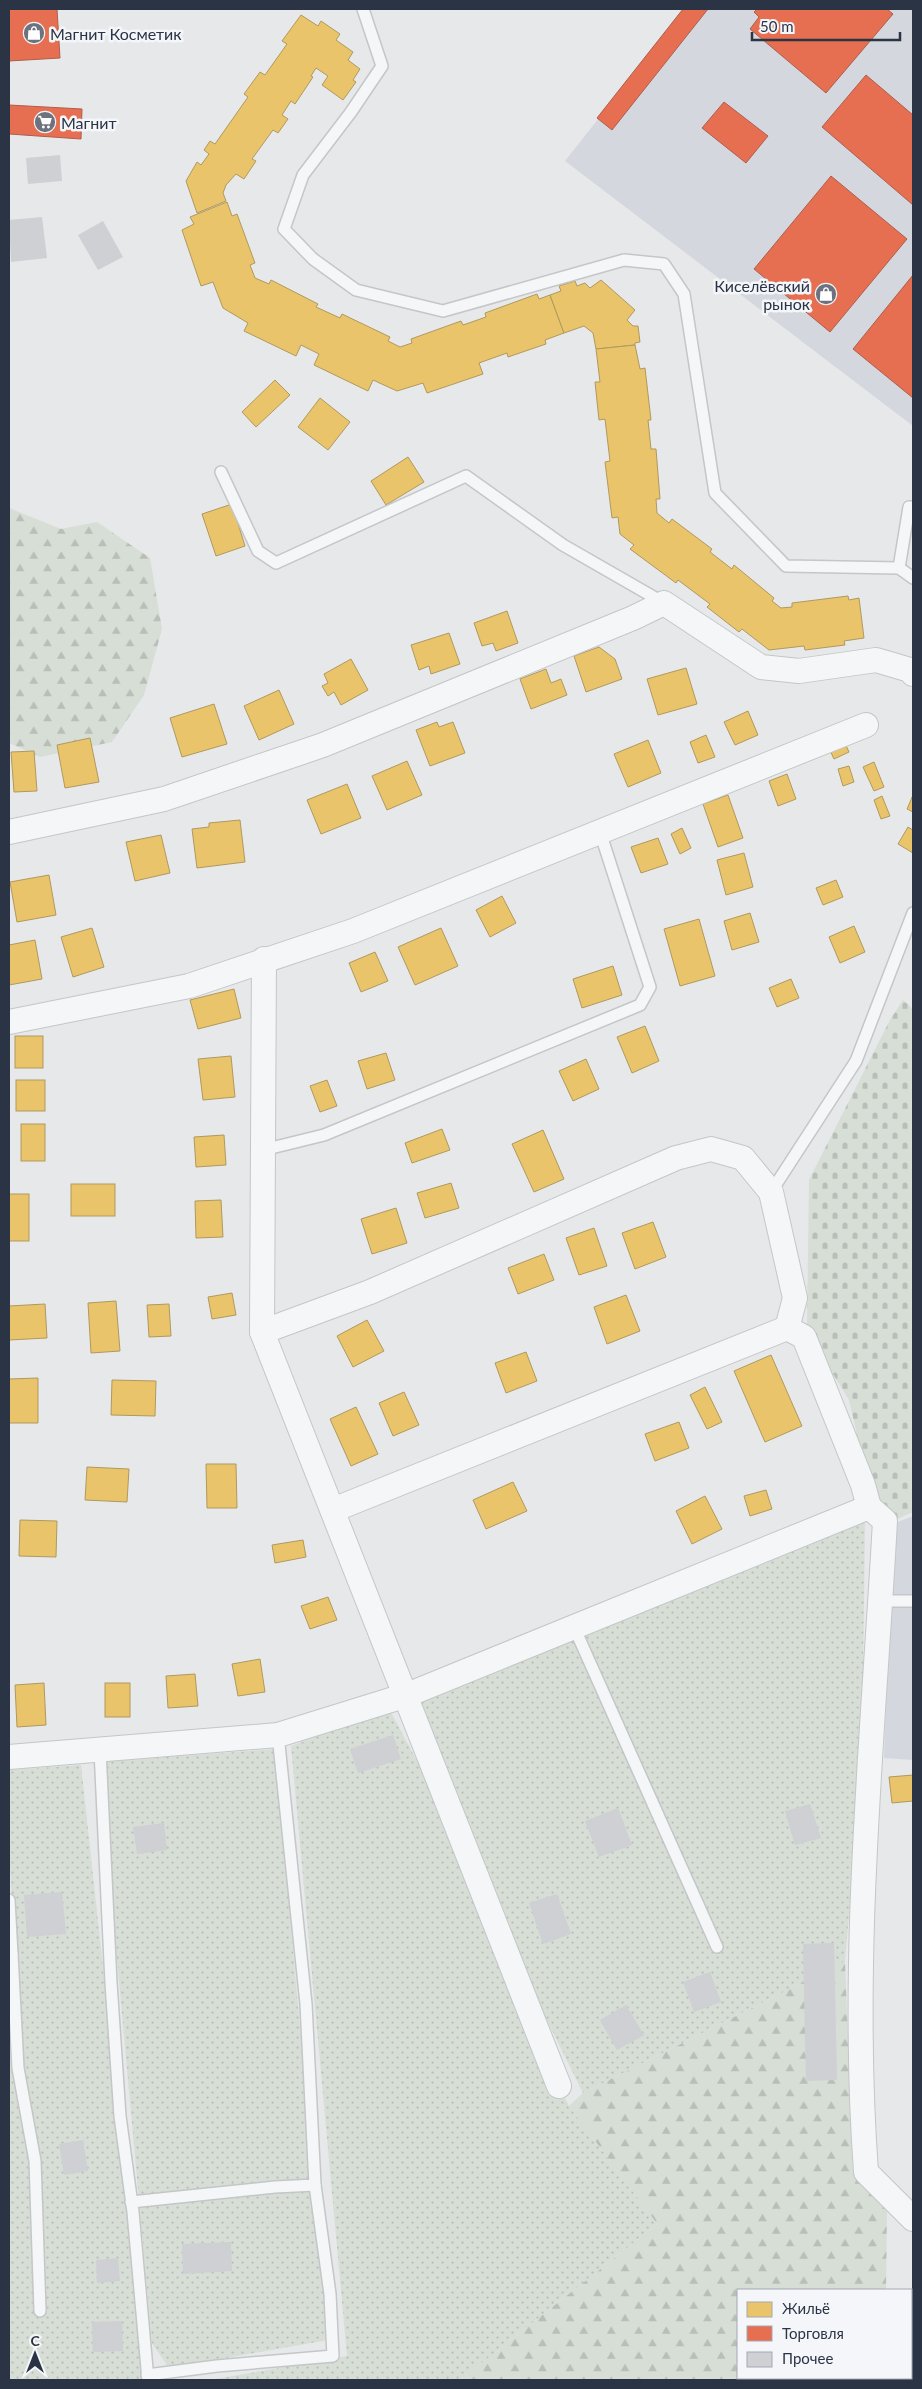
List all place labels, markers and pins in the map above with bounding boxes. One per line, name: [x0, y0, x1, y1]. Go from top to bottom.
shop icon: Магнит Косметик: [22, 21, 46, 45]
place label: Магнит Косметик: [50, 24, 182, 43]
supermarket icon: Магнит: [33, 110, 57, 134]
place label: Магнит: [61, 113, 117, 132]
place label: Киселёвский рынок: [714, 276, 811, 313]
shop icon: Киселёвский рынок: [814, 282, 838, 306]

